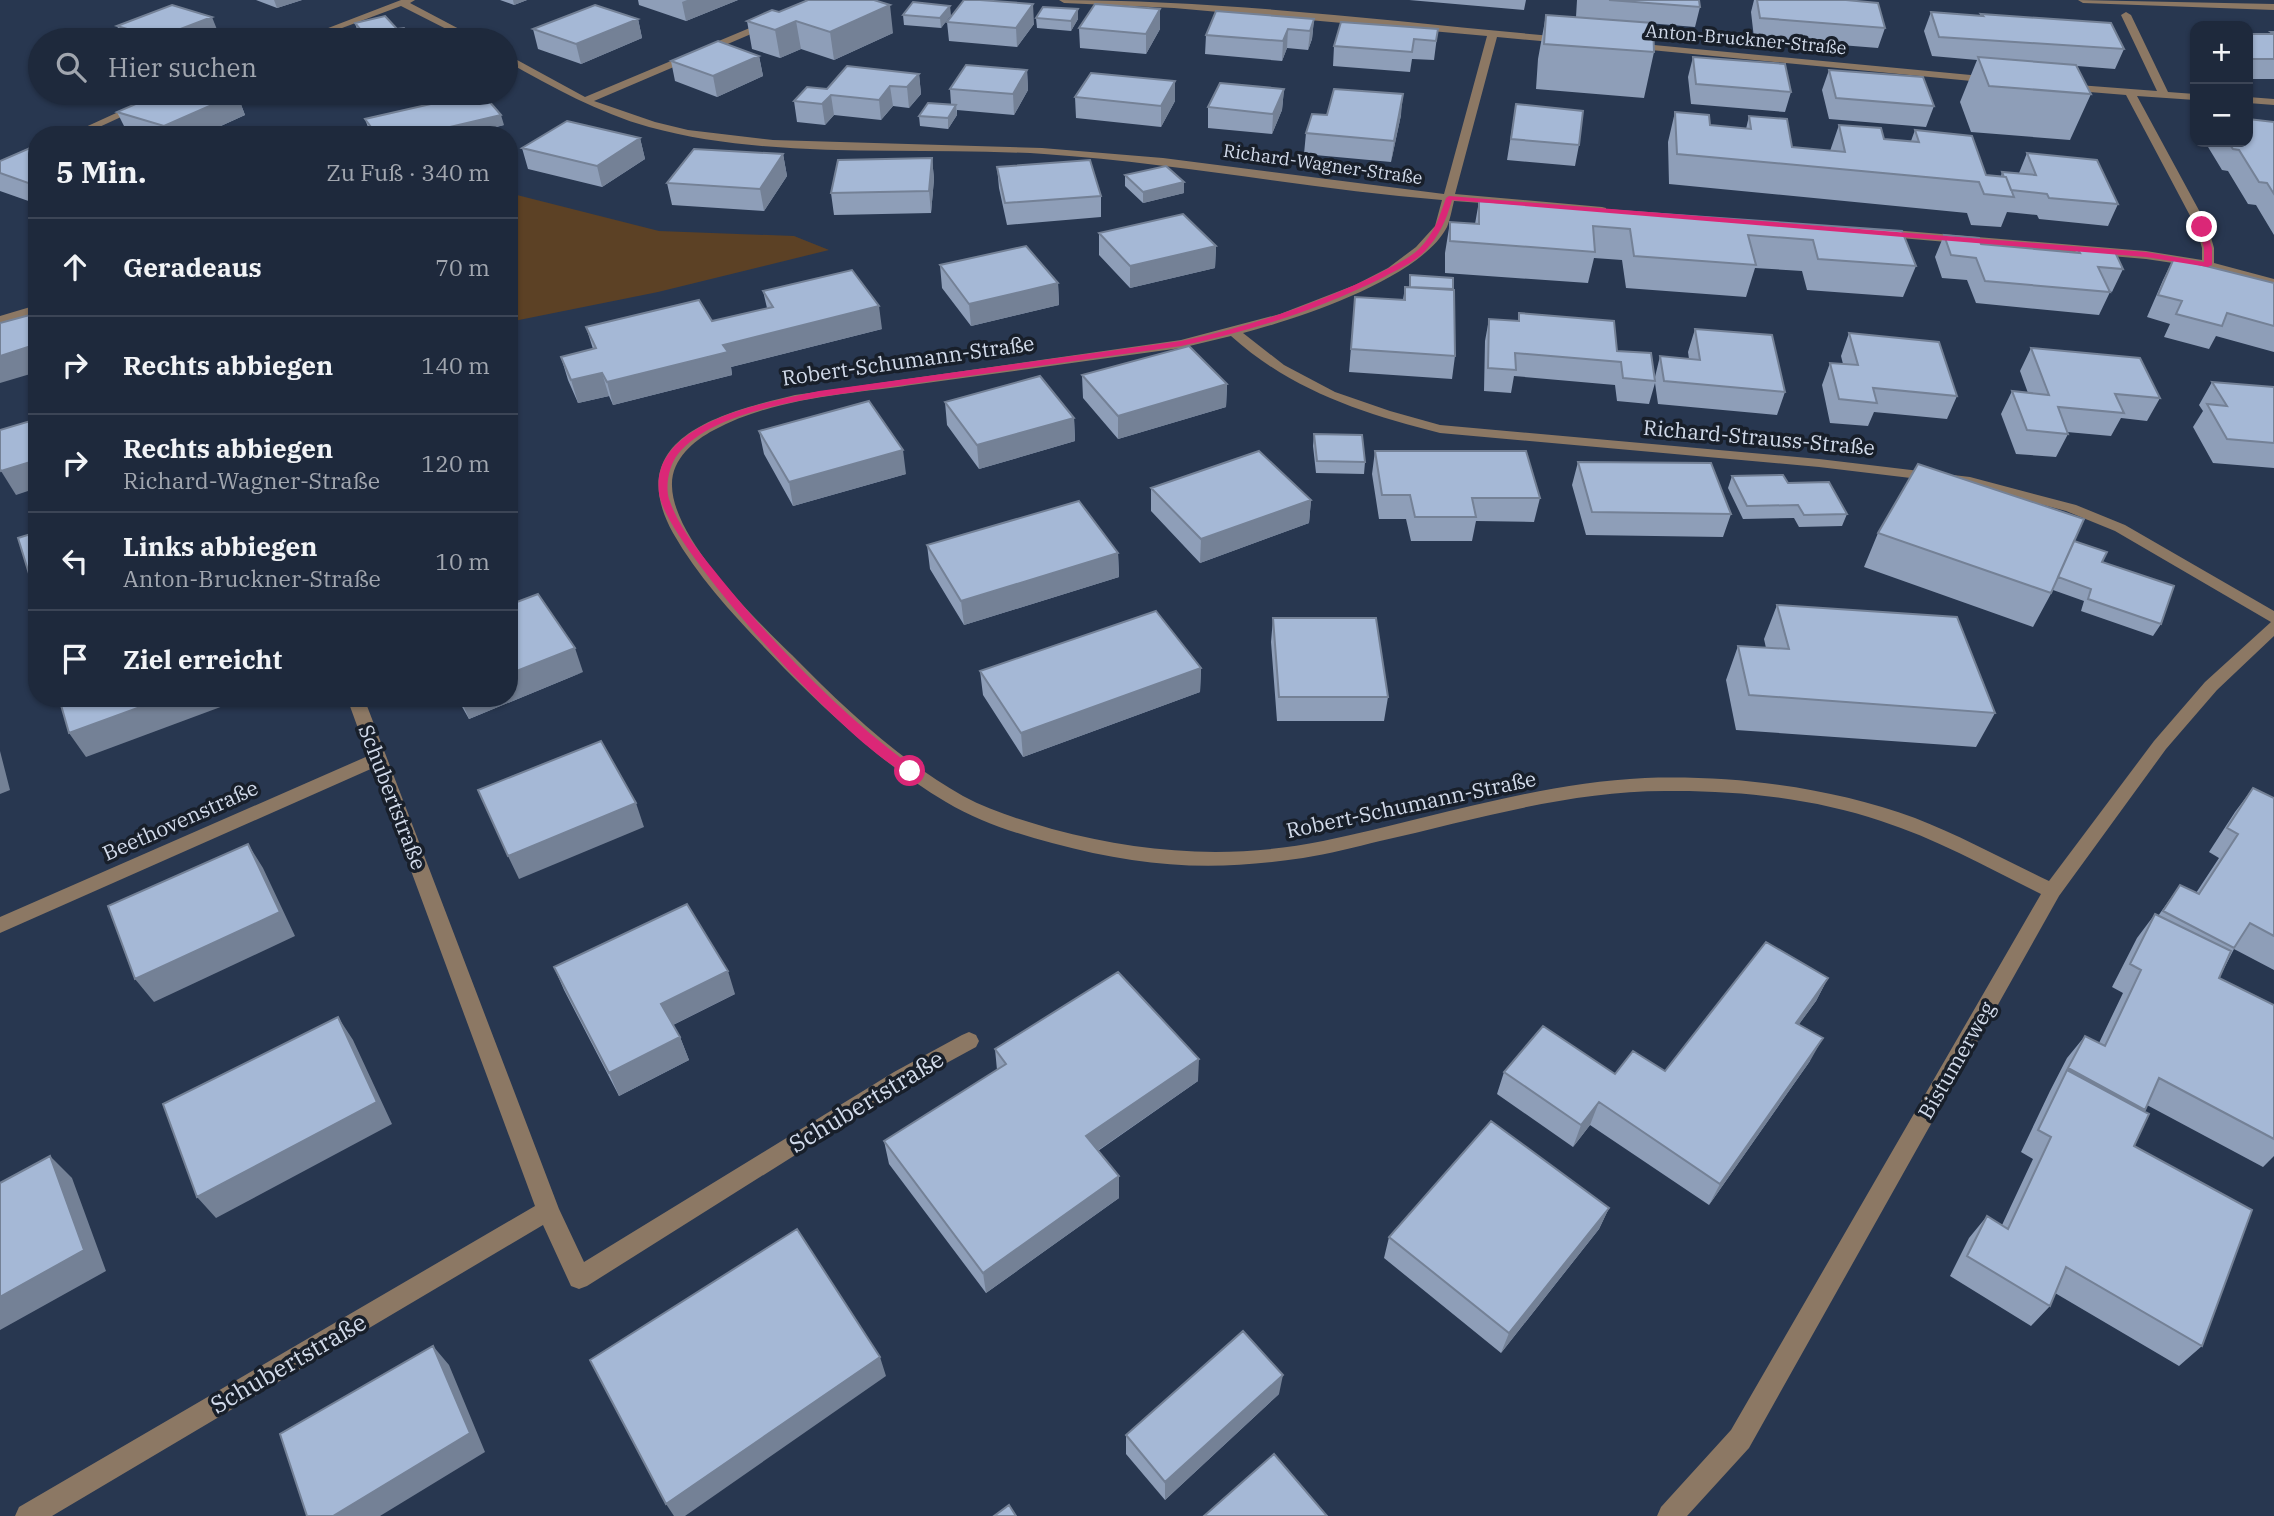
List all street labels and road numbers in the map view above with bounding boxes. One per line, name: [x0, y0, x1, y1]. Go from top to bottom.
street label: Anton-Bruckner-Straße: [1644, 19, 1848, 59]
street label: Richard-Wagner-Straße: [1222, 139, 1424, 189]
street label: Robert-Schumann-Straße: [780, 328, 1036, 392]
street label: Richard-Strauss-Straße: [1642, 413, 1876, 461]
street label: Schubertstraße: [352, 720, 434, 874]
street label: Robert-Schumann-Straße: [1284, 764, 1538, 844]
street label: Beethovenstraße: [98, 773, 262, 867]
street label: Bistumerweg: [1911, 996, 2001, 1124]
street label: Schubertstraße: [783, 1042, 949, 1160]
street label: Schubertstraße: [204, 1305, 372, 1421]

